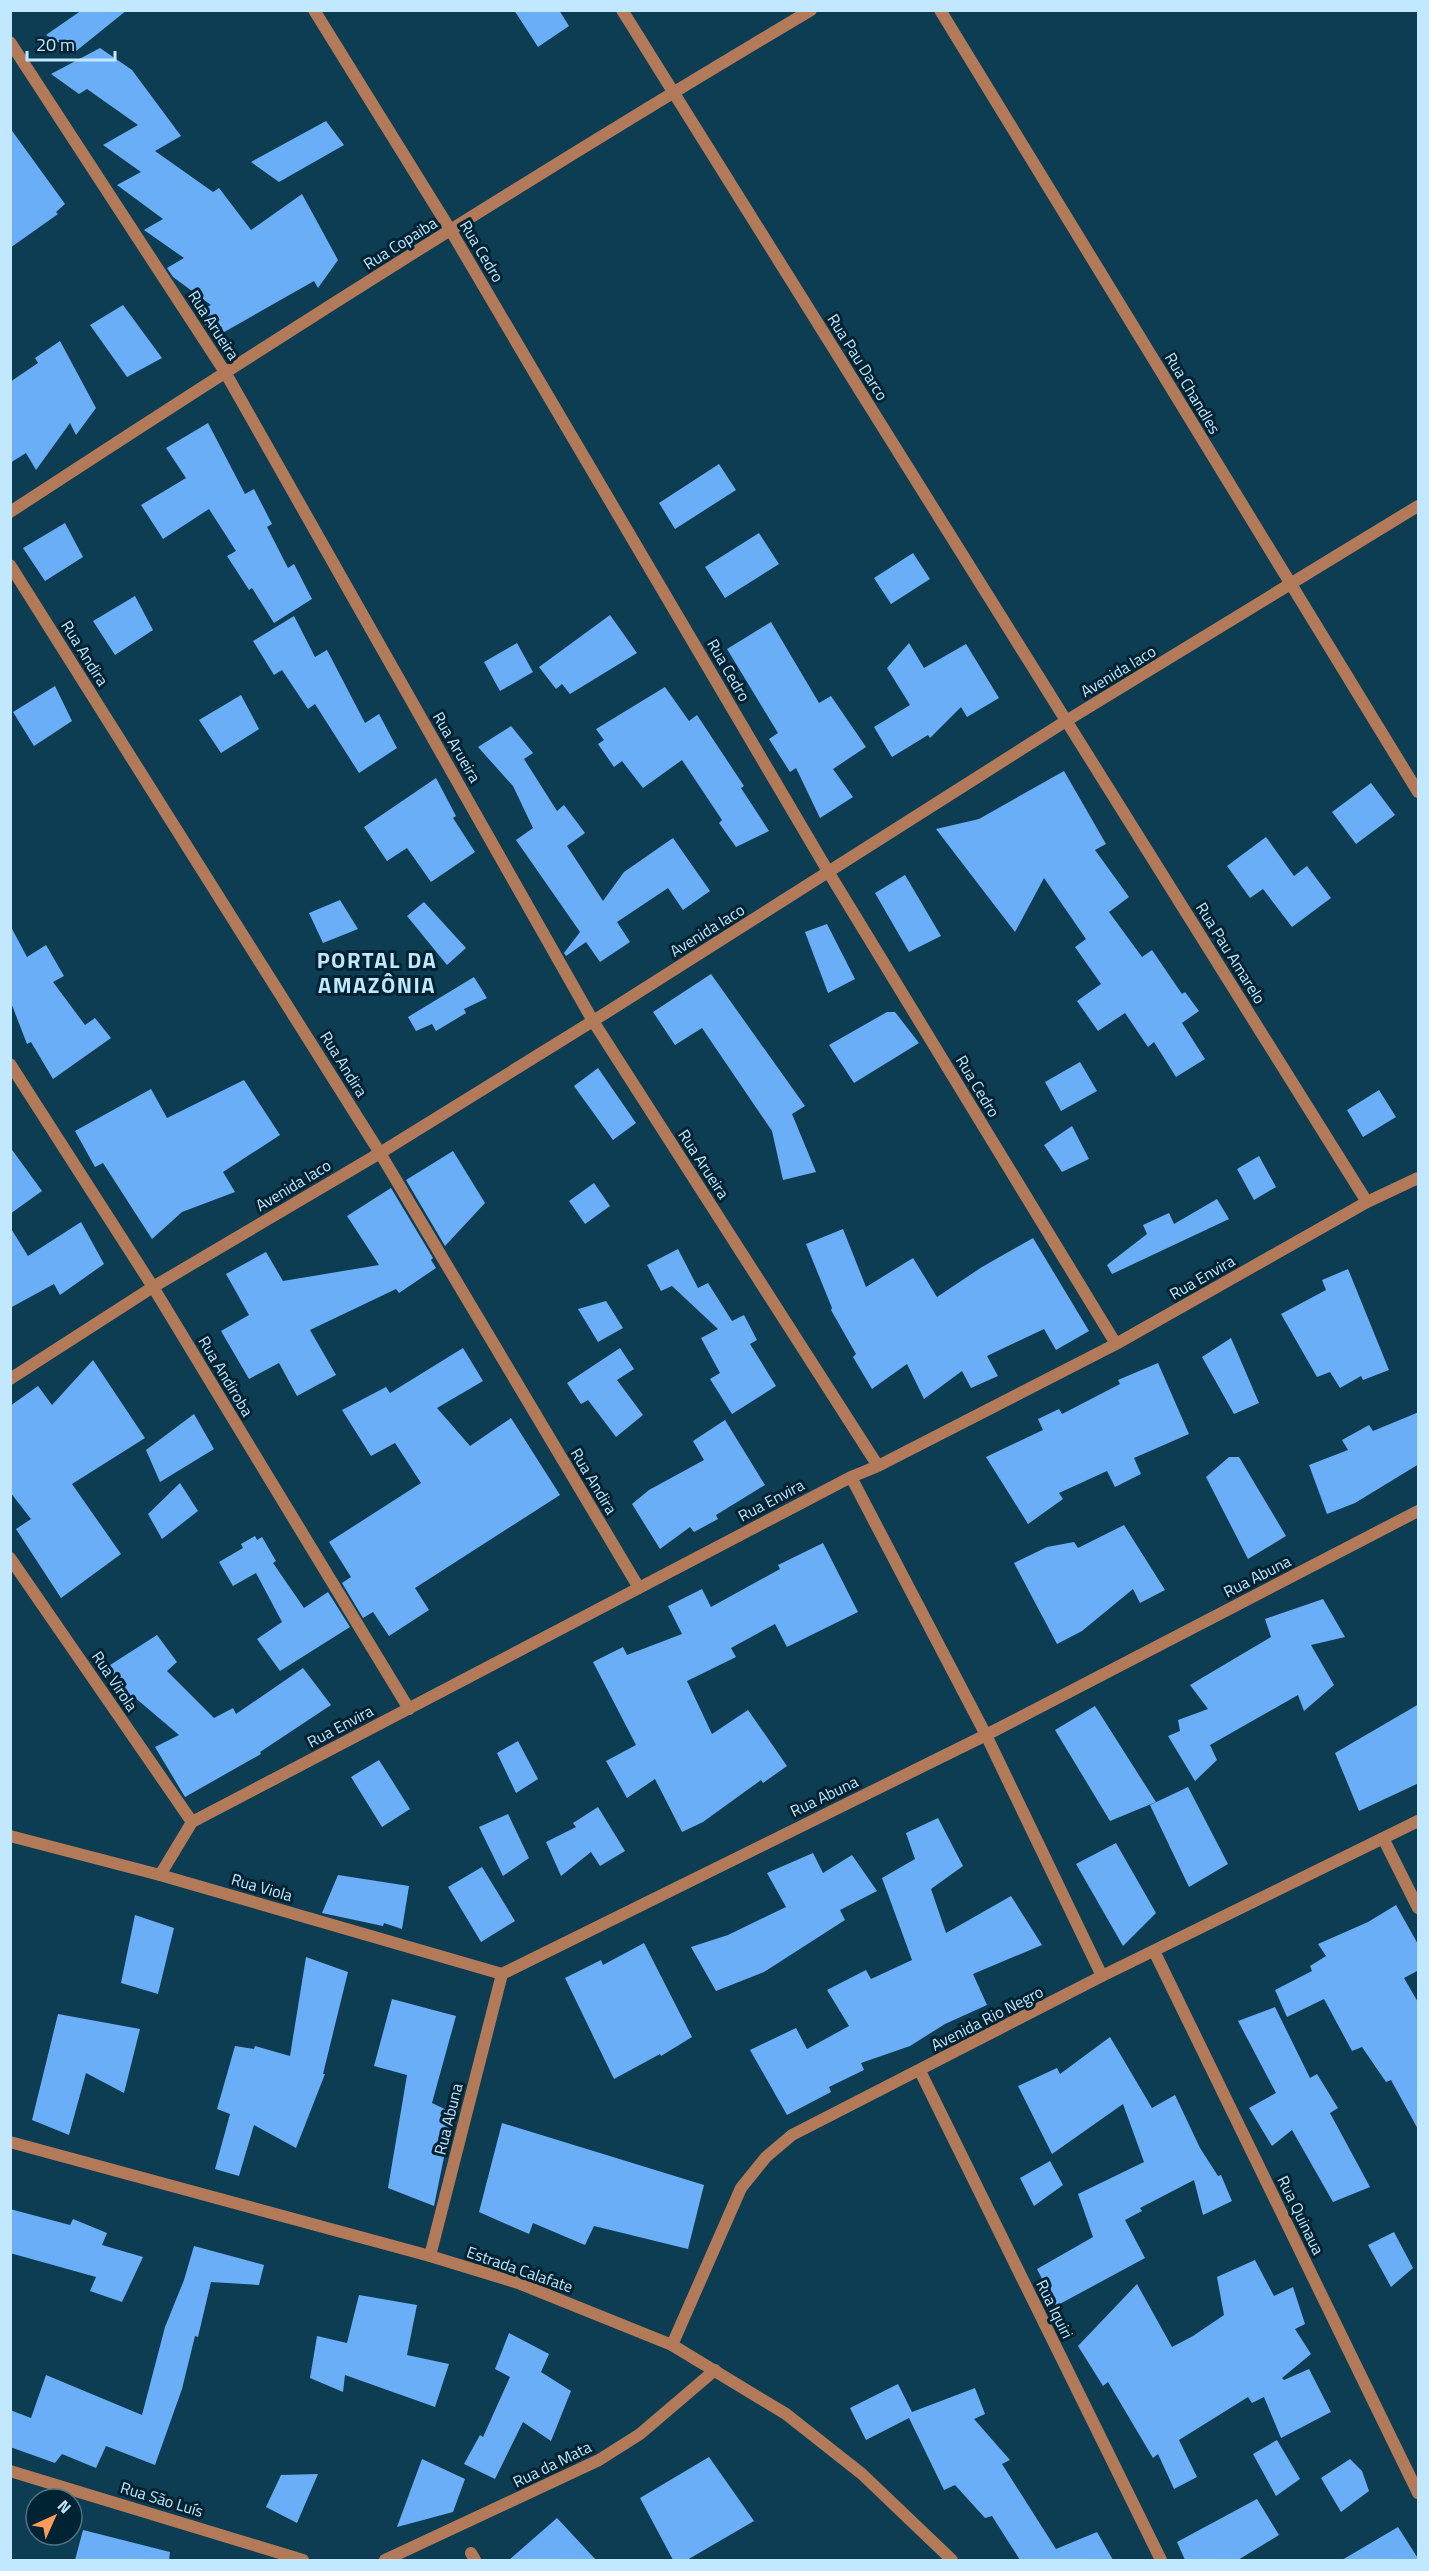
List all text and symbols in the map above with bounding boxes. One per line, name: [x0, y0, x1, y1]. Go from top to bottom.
scale bar: [27, 24, 116, 62]
text: 20 m: [36, 31, 75, 58]
street label: Rua Copaiba: [358, 211, 442, 275]
street label: Rua Cedro: [454, 215, 510, 287]
street label: Rua Arueira: [183, 286, 245, 364]
street label: Rua Pau Darco: [822, 309, 894, 405]
street label: Rua Chandles: [1159, 348, 1227, 438]
street label: Rua Andira: [55, 615, 115, 691]
street label: Rua Cedro: [701, 634, 757, 706]
street label: Avenida Iaco: [1076, 639, 1160, 703]
street label: Rua Arueira: [427, 707, 487, 787]
street label: Avenida Iaco: [665, 897, 749, 963]
street label: Rua Pau Amarelo: [1190, 898, 1272, 1008]
district label: PORTAL DA AMAZÔNIA: [317, 943, 437, 1002]
street label: Rua Andira: [314, 1026, 374, 1102]
street label: Rua Cedro: [950, 1050, 1006, 1122]
street label: Rua Arueira: [673, 1125, 735, 1203]
street label: Avenida Iaco: [251, 1153, 335, 1217]
street label: Rua Envira: [1165, 1249, 1239, 1305]
street label: Rua Andiroba: [192, 1331, 260, 1421]
street label: Rua Andira: [565, 1443, 623, 1519]
street label: Rua Envira: [734, 1473, 808, 1527]
street label: Rua Abuna: [1219, 1549, 1295, 1603]
street label: Rua Virola: [86, 1646, 144, 1716]
street label: Rua Envira: [303, 1699, 377, 1753]
street label: Rua Abuna: [786, 1769, 862, 1823]
street label: Rua Viola: [228, 1867, 296, 1907]
street label: Avenida Rio Negro: [927, 1979, 1047, 2057]
street label: Rua Abuna: [428, 2081, 468, 2157]
street label: Rua Quinaua: [1271, 2171, 1331, 2259]
street label: Estrada Calafate: [464, 2240, 576, 2298]
street label: Rua Iquiri: [1030, 2275, 1080, 2343]
street label: Rua da Mata: [509, 2435, 595, 2493]
street label: Rua São Luís: [118, 2475, 206, 2523]
north arrow: [24, 2487, 84, 2547]
text: N: [52, 2494, 77, 2519]

